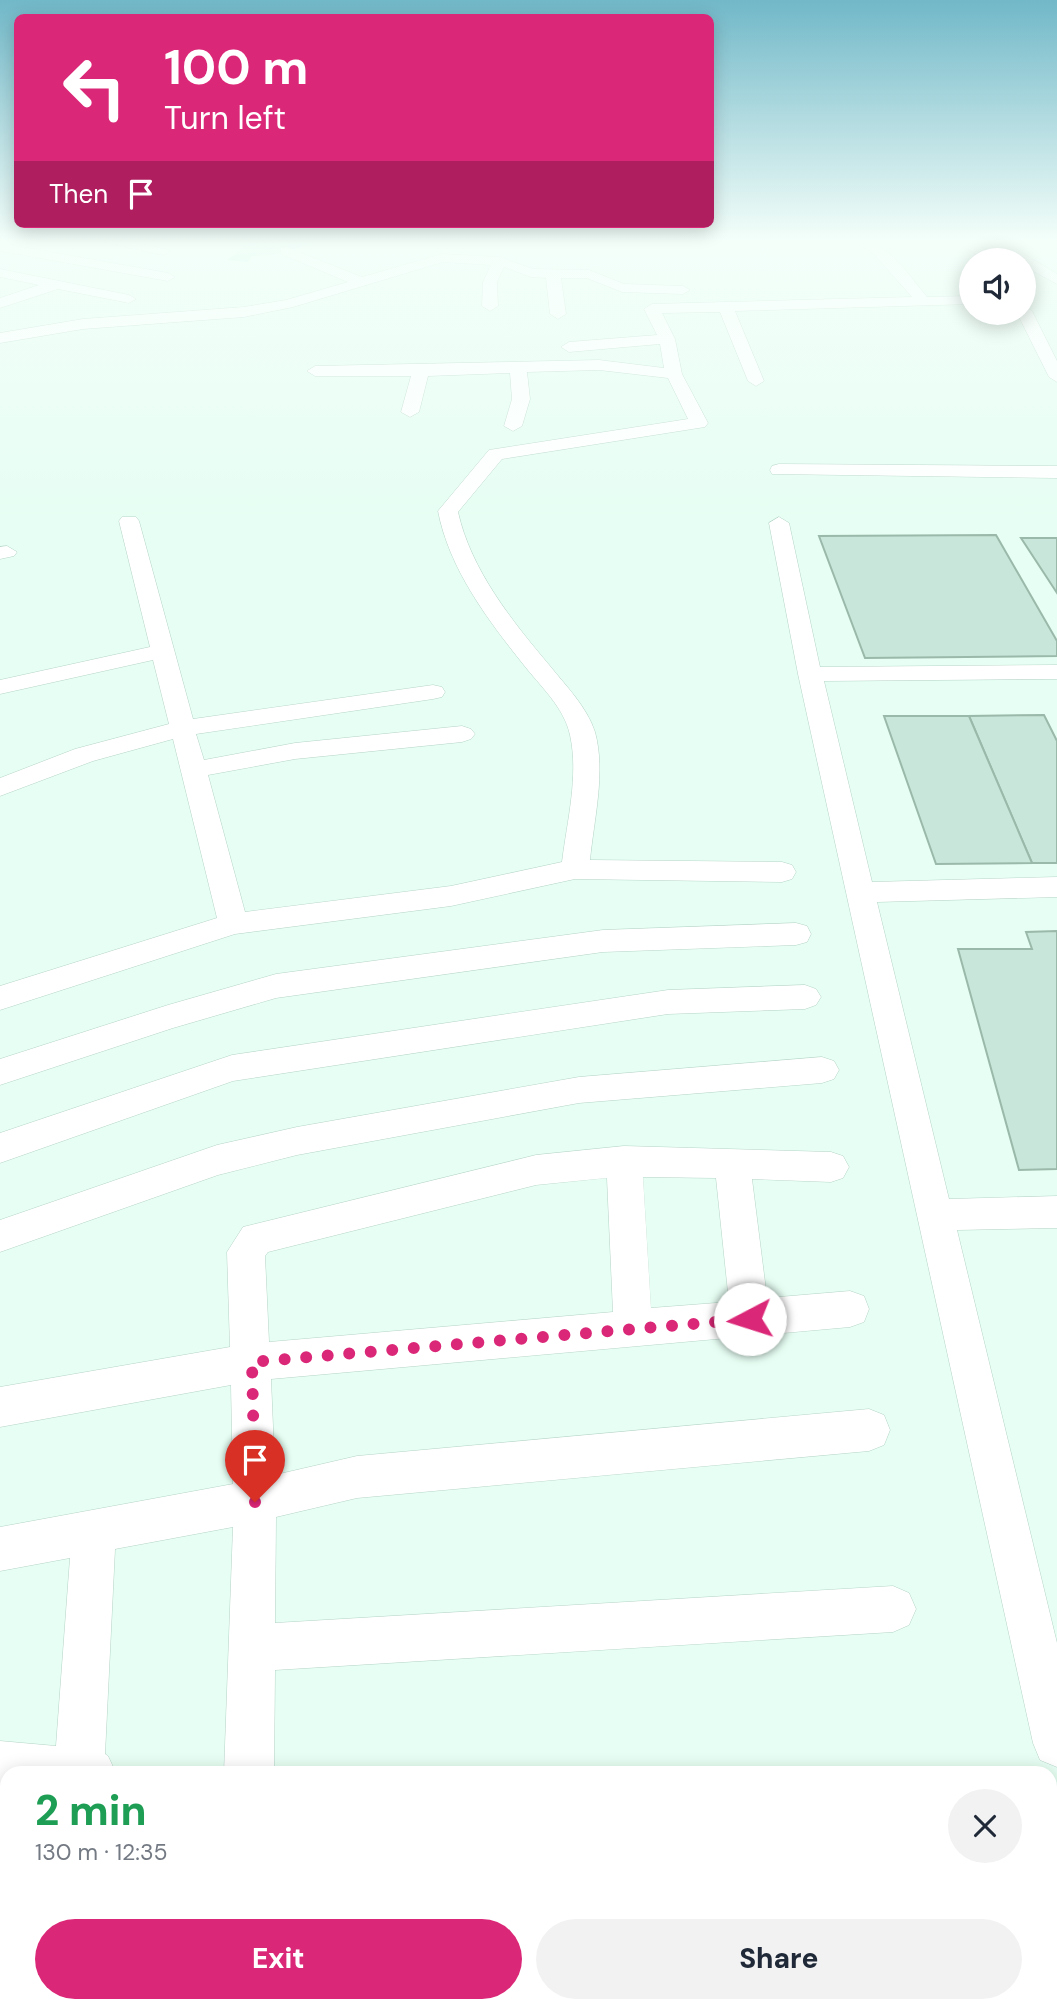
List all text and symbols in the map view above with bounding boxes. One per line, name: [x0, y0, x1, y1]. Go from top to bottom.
text: 100 m: [164, 35, 308, 99]
icon: left: [49, 42, 140, 133]
text: Turn left: [164, 97, 286, 139]
icon: arrive: [122, 175, 160, 213]
text: Then: [49, 177, 108, 211]
map controls: [959, 248, 1036, 325]
button: sound: [959, 248, 1036, 325]
position arrow: [713, 1282, 787, 1356]
pin: [225, 1430, 285, 1502]
icon: arrive: [236, 1441, 274, 1479]
text: 2 min: [35, 1783, 146, 1838]
button: close: [948, 1789, 1022, 1863]
text: 130 m · 12:35: [35, 1837, 168, 1867]
button: Exit: [35, 1919, 522, 1999]
button: Share: [536, 1919, 1022, 1999]

